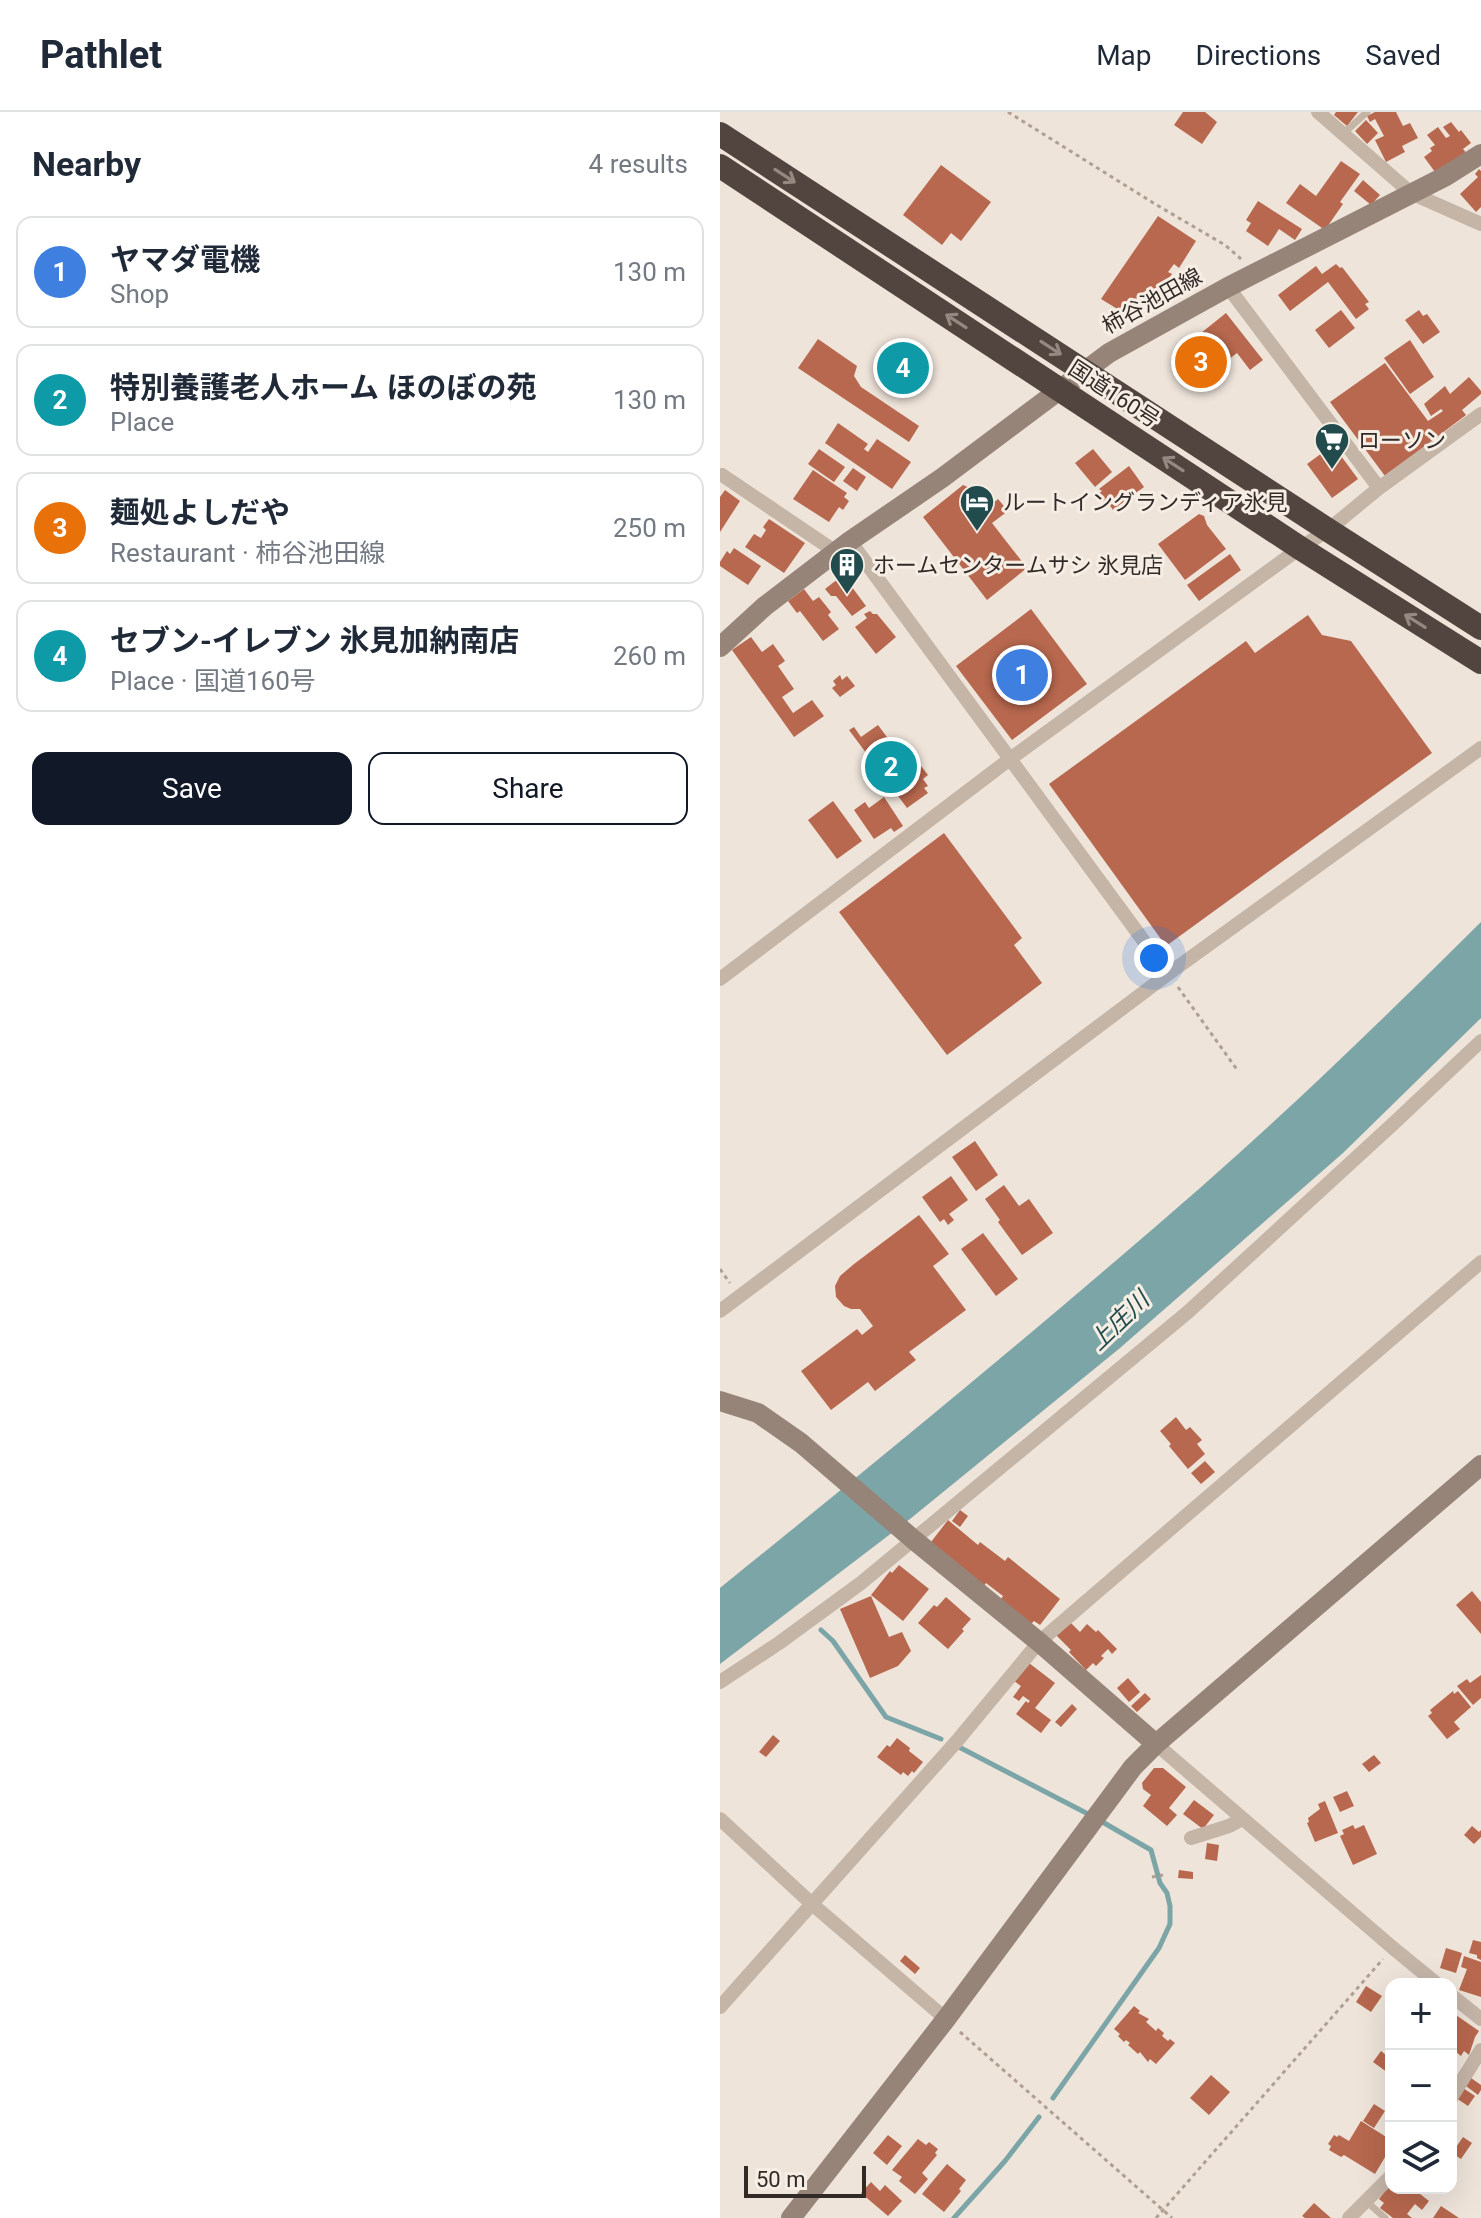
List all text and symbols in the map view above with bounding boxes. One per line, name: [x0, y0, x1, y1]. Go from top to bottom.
text: Pathlet: [40, 33, 162, 77]
text: Map: [1096, 39, 1152, 72]
text: Directions: [1196, 39, 1321, 72]
text: Saved: [1365, 39, 1441, 72]
text: Nearby: [32, 144, 141, 184]
text: 4 results: [589, 149, 688, 179]
one-way arrow: [774, 168, 796, 185]
text: ヤマダ電機: [110, 242, 260, 277]
text: 1: [53, 257, 67, 287]
text: 130 m: [613, 257, 686, 287]
street label: 柿谷池田線: [1098, 263, 1206, 339]
text: Shop: [110, 279, 169, 309]
one-way arrow: [946, 313, 968, 329]
pin: 3: [1175, 332, 1227, 392]
pin: 4: [877, 338, 929, 398]
one-way arrow: [1039, 340, 1061, 356]
street label: 国道160号: [1064, 355, 1164, 433]
text: 特別養護老人ホーム ほのぼの苑: [110, 370, 537, 405]
text: 2: [53, 385, 67, 415]
text: 130 m: [613, 385, 686, 415]
text: Place: [110, 407, 174, 437]
supermarket icon: ローソン: [1313, 421, 1351, 471]
place label: ローソン: [1358, 428, 1446, 453]
one-way arrow: [1163, 456, 1185, 472]
hotel icon: ルートイングランディア氷見: [958, 483, 996, 533]
place label: ルートイングランディア氷見: [1003, 490, 1287, 515]
text: 麺処よしだや: [110, 495, 290, 530]
text: 3: [53, 513, 67, 543]
text: 250 m: [613, 513, 686, 543]
text: Restaurant · 柿谷池田線: [110, 538, 385, 568]
building icon: ホームセンタームサシ 氷見店: [828, 546, 866, 596]
place label: ホームセンタームサシ 氷見店: [873, 553, 1163, 578]
one-way arrow: [1404, 612, 1427, 628]
text: セブン-イレブン 氷見加納南店: [110, 623, 519, 658]
text: 4: [53, 641, 67, 671]
text: 260 m: [613, 641, 686, 671]
pin: 1: [996, 645, 1048, 705]
text: Place · 国道160号: [110, 666, 316, 696]
pin: 2: [865, 737, 917, 797]
button: Save: [32, 752, 352, 825]
button: Share: [368, 752, 688, 825]
your location: [1134, 938, 1174, 978]
water label: 上庄川: [1083, 1284, 1157, 1356]
map controls: [1385, 1978, 1457, 2194]
button: +: [1385, 1978, 1457, 2050]
button: −: [1385, 2050, 1457, 2122]
button: layers: [1385, 2122, 1457, 2194]
scale bar: [744, 2162, 866, 2198]
text: 50 m: [756, 2167, 805, 2192]

